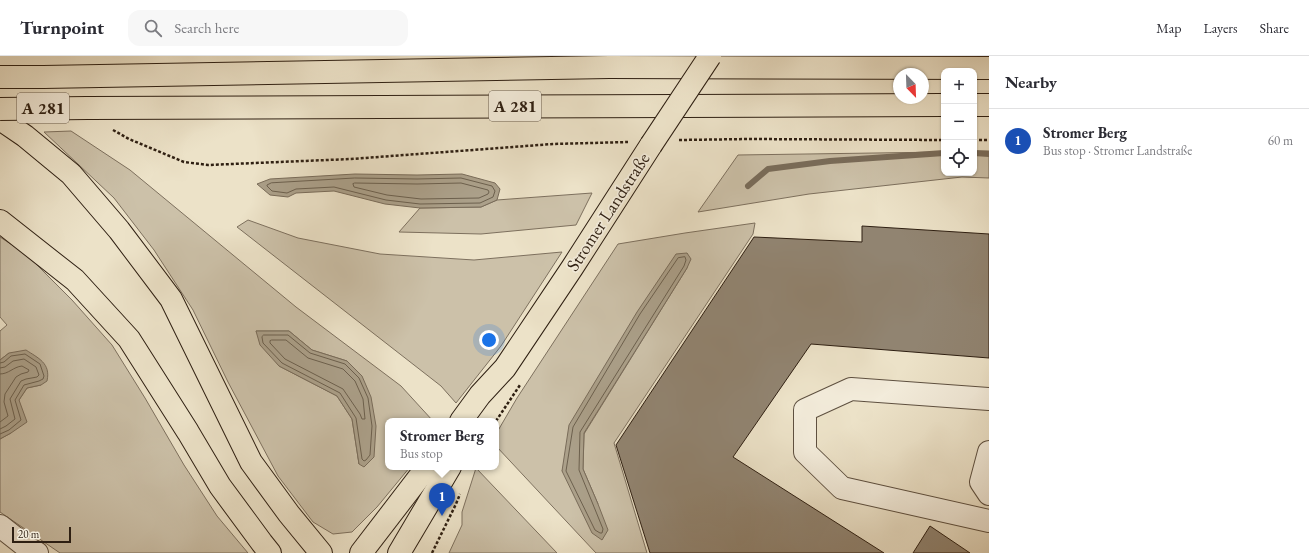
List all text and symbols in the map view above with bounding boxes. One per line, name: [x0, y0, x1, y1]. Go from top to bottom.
search box: [128, 10, 408, 46]
text: Turnpoint: [20, 15, 104, 40]
icon: search: [142, 17, 164, 39]
text: Search here: [174, 18, 239, 37]
text: Map: [1156, 19, 1181, 37]
text: Layers: [1203, 19, 1238, 37]
text: Share: [1260, 19, 1289, 37]
north arrow: [893, 68, 929, 104]
map controls: [941, 68, 977, 176]
button: +: [941, 68, 977, 104]
text: Nearby: [1005, 71, 1057, 93]
road number: A 281: [489, 91, 541, 121]
road number: A 281: [17, 93, 69, 123]
button: −: [941, 104, 977, 140]
text: Stromer Berg: [1043, 123, 1127, 142]
text: 1: [1015, 132, 1021, 149]
text: 60 m: [1268, 132, 1293, 149]
button: locate: [941, 140, 977, 176]
text: Bus stop · Stromer Landstraße: [1043, 142, 1192, 159]
street label: Stromer Landstraße: [561, 148, 654, 275]
your location: [479, 330, 499, 350]
popup: [385, 418, 499, 470]
text: Stromer Berg: [400, 426, 484, 445]
text: Bus stop: [400, 445, 443, 462]
pin: 1: [429, 483, 455, 516]
scale bar: [12, 525, 71, 544]
text: 20 m: [18, 527, 39, 541]

